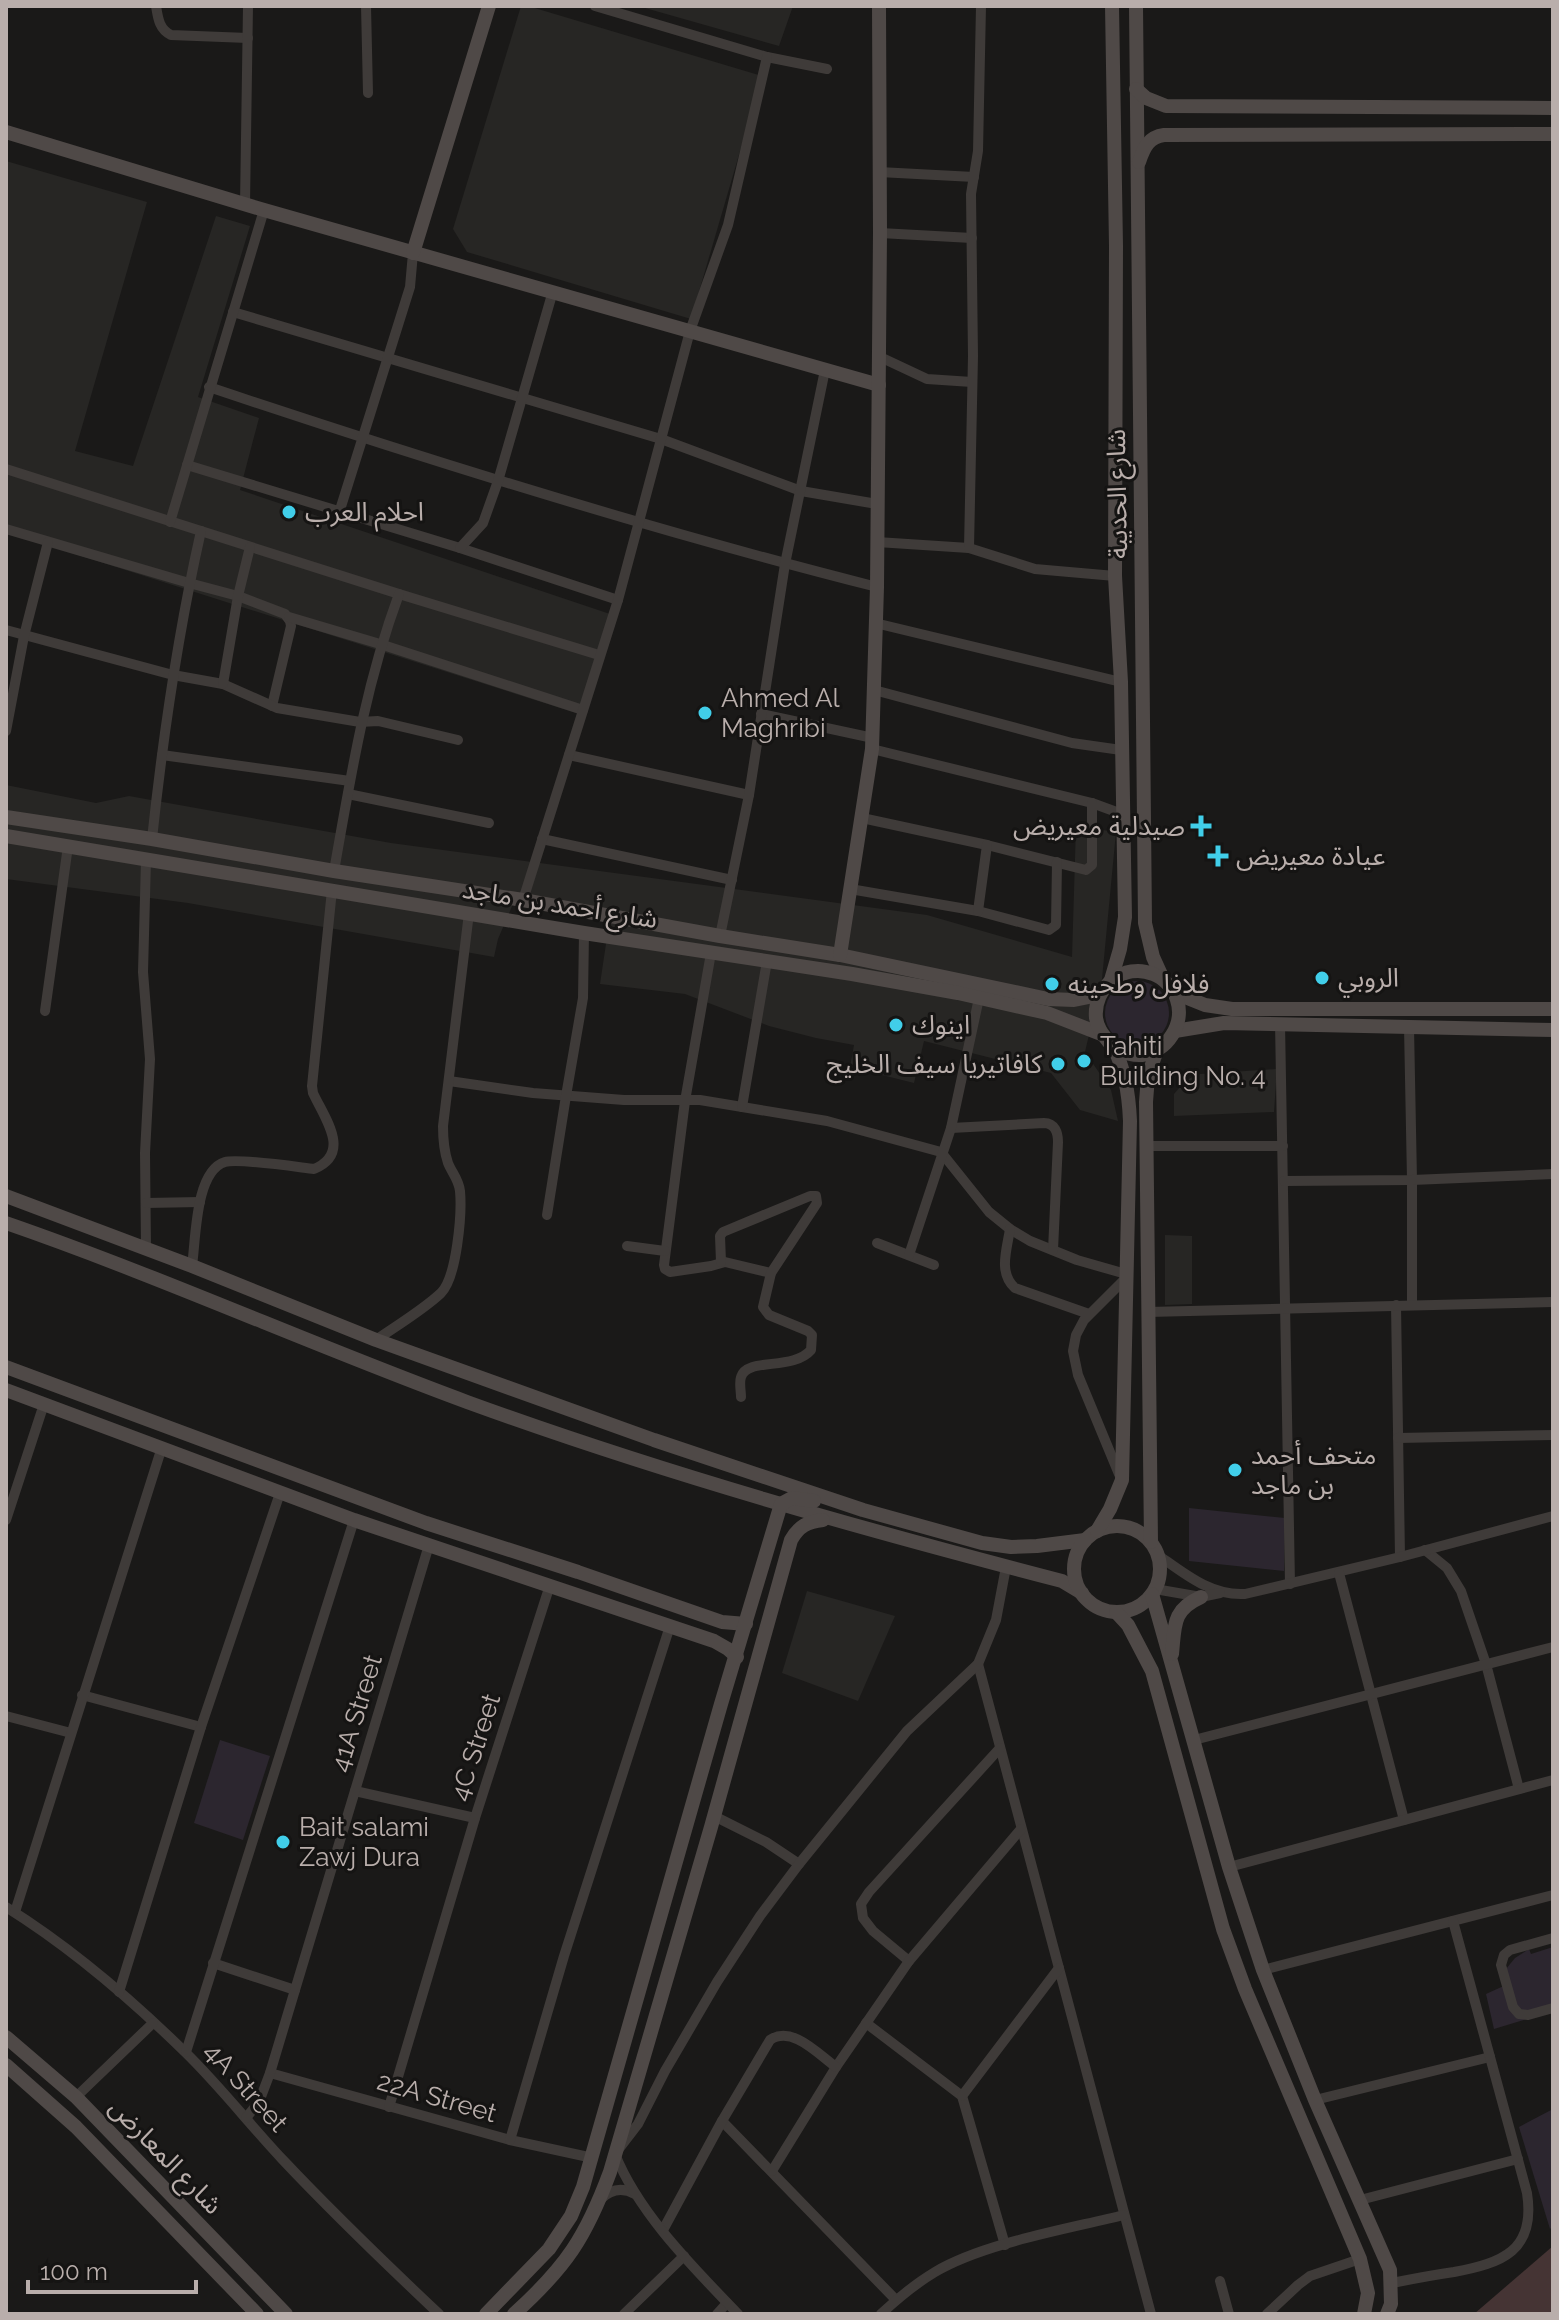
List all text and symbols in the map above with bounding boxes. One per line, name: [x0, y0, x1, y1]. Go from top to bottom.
street label: شارع الحديبة: [1101, 429, 1137, 559]
place label: احلام العرب: [305, 497, 424, 532]
marker: احلام العرب: [280, 503, 298, 521]
place label: Ahmed Al Maghribi: [721, 683, 840, 743]
marker: Ahmed Al Maghribi: [696, 704, 714, 722]
place label: صيدلية معيريض: [1013, 811, 1185, 841]
marker: صيدلية معيريض: [1192, 817, 1210, 835]
place label: عيادة معيريض: [1236, 841, 1385, 871]
marker: عيادة معيريض: [1207, 845, 1229, 867]
street label: شارع أحمد بن ماجد: [460, 873, 660, 938]
place label: الروبي: [1338, 963, 1399, 998]
place label: فلافل وطحينه: [1068, 969, 1209, 999]
marker: الروبي: [1313, 969, 1331, 987]
marker: فلافل وطحينه: [1043, 975, 1061, 993]
place label: اينوك: [912, 1010, 970, 1040]
marker: اينوك: [887, 1016, 905, 1034]
place label: Tahiti Building No. 4: [1100, 1031, 1266, 1091]
place label: كافاتيريا سيف الخليج: [826, 1049, 1042, 1084]
marker: Tahiti Building No. 4: [1075, 1052, 1093, 1070]
marker: كافاتيريا سيف الخليج: [1049, 1055, 1067, 1073]
place label: متحف أحمد بن ماجد: [1251, 1439, 1376, 1500]
marker: متحف أحمد بن ماجد: [1226, 1461, 1244, 1479]
street label: 41A Street: [324, 1651, 388, 1775]
street label: 4C Street: [444, 1689, 506, 1804]
place label: Bait salami Zawj Dura: [299, 1812, 429, 1872]
marker: Bait salami Zawj Dura: [274, 1833, 292, 1851]
street label: 4A Street: [198, 2036, 294, 2138]
street label: 22A Street: [374, 2066, 500, 2128]
street label: شارع المعارض: [101, 2092, 229, 2223]
scale bar: [28, 2244, 196, 2294]
text: 100 m: [40, 2257, 108, 2286]

